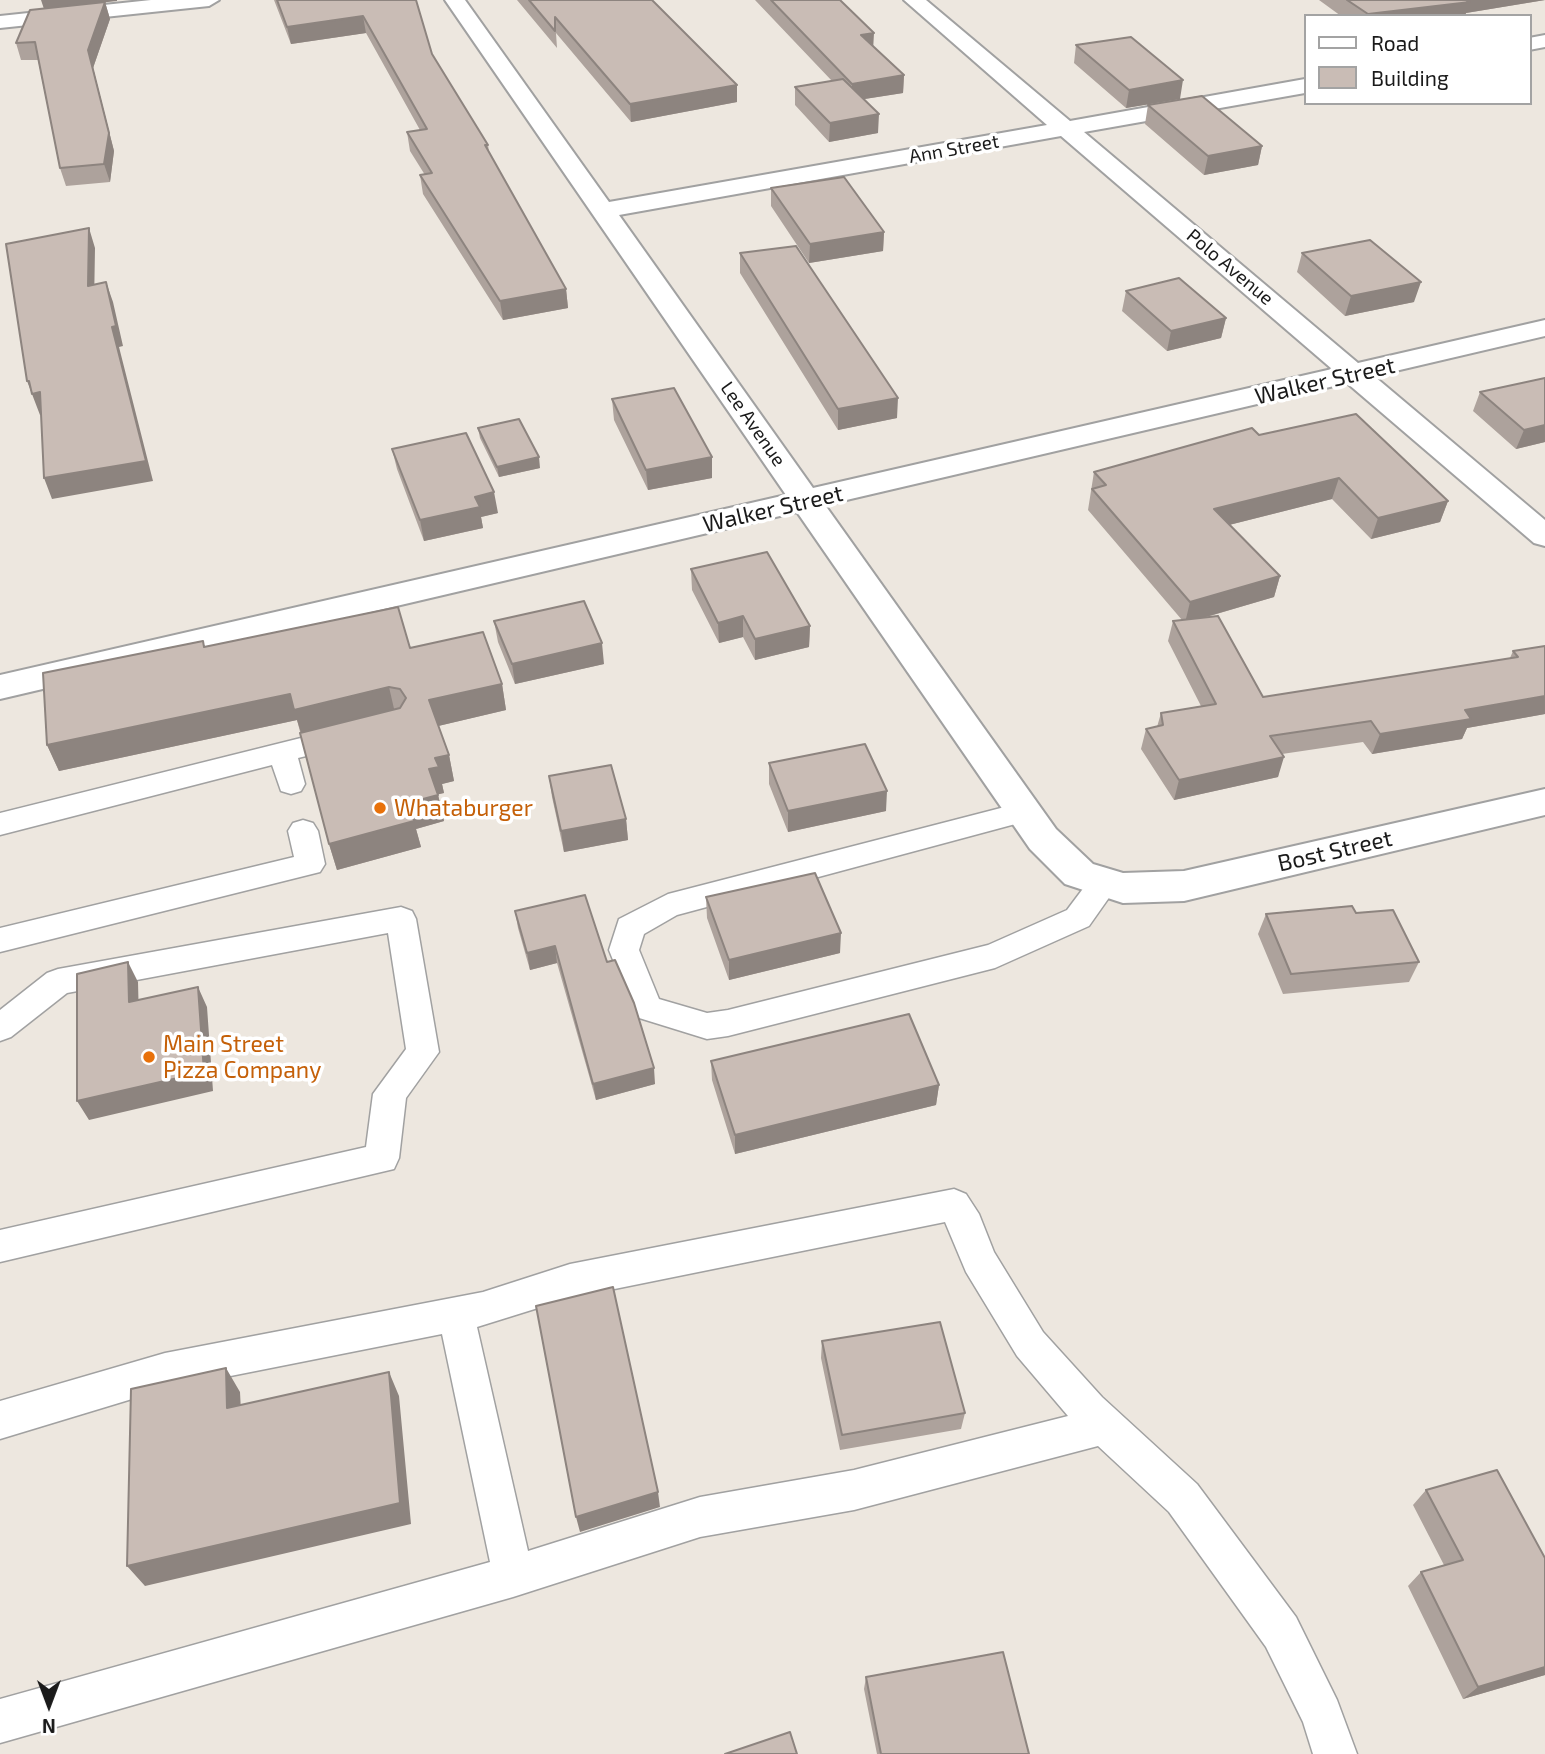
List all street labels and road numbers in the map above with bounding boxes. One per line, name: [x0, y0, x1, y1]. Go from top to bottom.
street label: Ann Street: [907, 130, 1001, 168]
street label: Polo Avenue: [1182, 224, 1278, 310]
street label: Walker Street: [1252, 351, 1398, 411]
street label: Lee Avenue: [716, 377, 790, 471]
street label: Walker Street: [700, 479, 846, 539]
street label: Bost Street: [1275, 824, 1395, 878]

